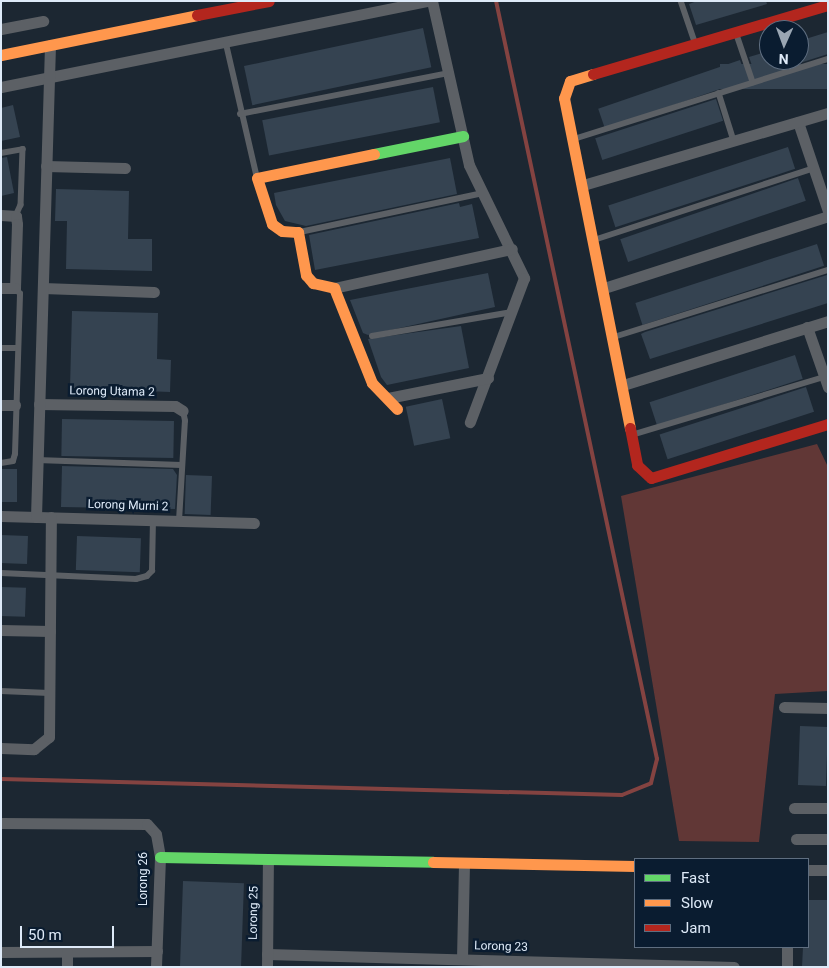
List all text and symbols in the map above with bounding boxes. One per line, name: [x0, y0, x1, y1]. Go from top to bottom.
north arrow: [759, 20, 809, 70]
text: N: [778, 51, 789, 67]
street label: Lorong Utama 2: [69, 384, 155, 400]
street label: Lorong Murni 2: [87, 497, 169, 515]
street label: Lorong 26: [137, 852, 151, 906]
legend: [634, 858, 809, 948]
text: Fast: [681, 869, 710, 887]
street label: Lorong 25: [246, 886, 262, 940]
text: Slow: [681, 894, 713, 912]
scale bar: [22, 916, 116, 948]
text: Jam: [681, 919, 711, 937]
text: 50 m: [28, 926, 62, 944]
street label: Lorong 23: [474, 939, 528, 955]

